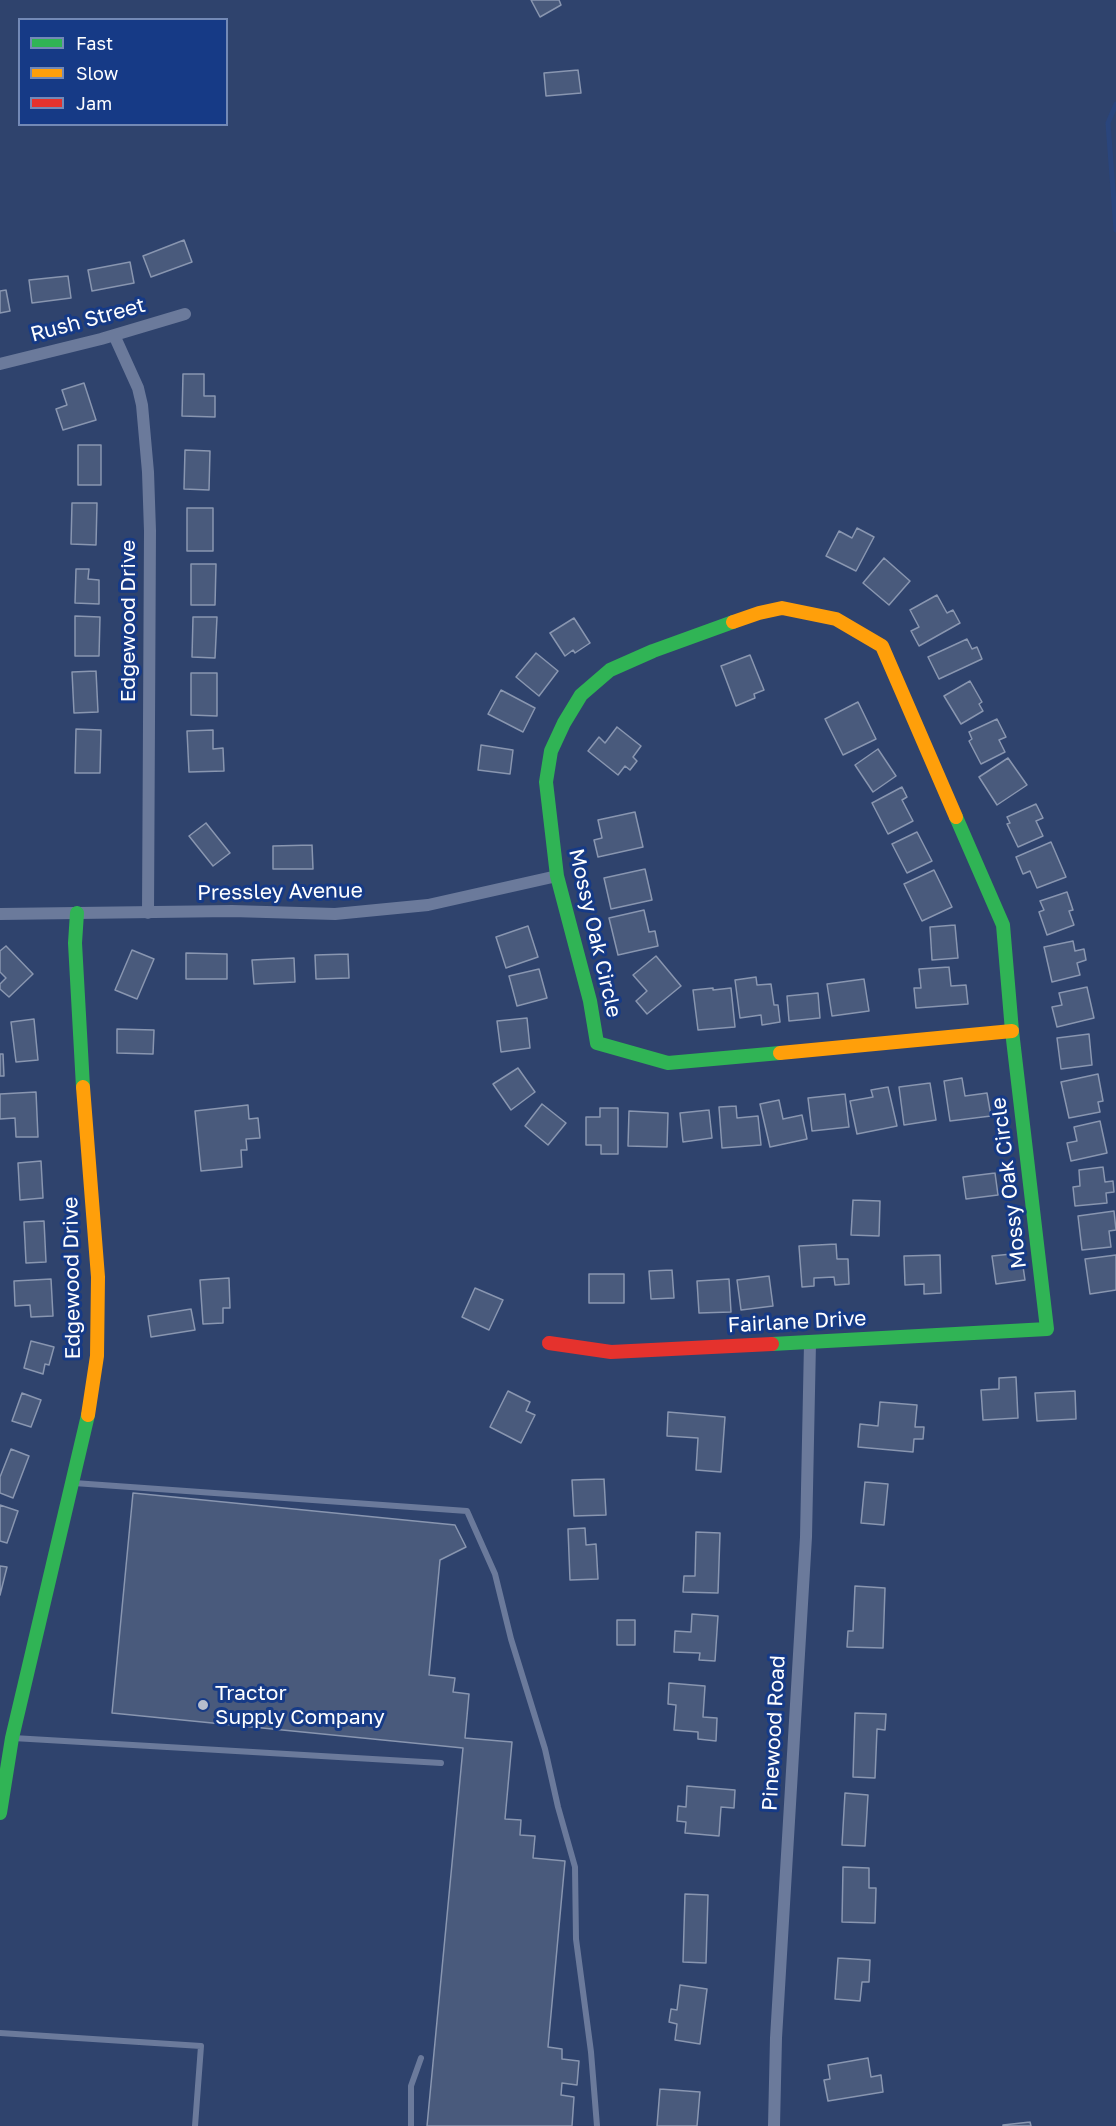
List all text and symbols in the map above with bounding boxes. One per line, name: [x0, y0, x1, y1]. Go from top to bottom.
legend: [18, 18, 228, 126]
text: Fast: [76, 32, 113, 54]
text: Slow: [76, 62, 118, 84]
text: Jam: [76, 92, 112, 114]
street label: Rush Street: [28, 293, 148, 347]
street label: Edgewood Drive: [115, 540, 141, 702]
street label: Mossy Oak Circle: [563, 846, 627, 1020]
street label: Pressley Avenue: [197, 878, 363, 906]
street label: Mossy Oak Circle: [986, 1096, 1032, 1270]
street label: Edgewood Drive: [58, 1196, 86, 1360]
street label: Fairlane Drive: [727, 1306, 867, 1338]
street label: Pinewood Road: [757, 1655, 791, 1811]
place label: Tractor Supply Company: [215, 1680, 385, 1730]
marker: Tractor Supply Company: [196, 1698, 210, 1712]

